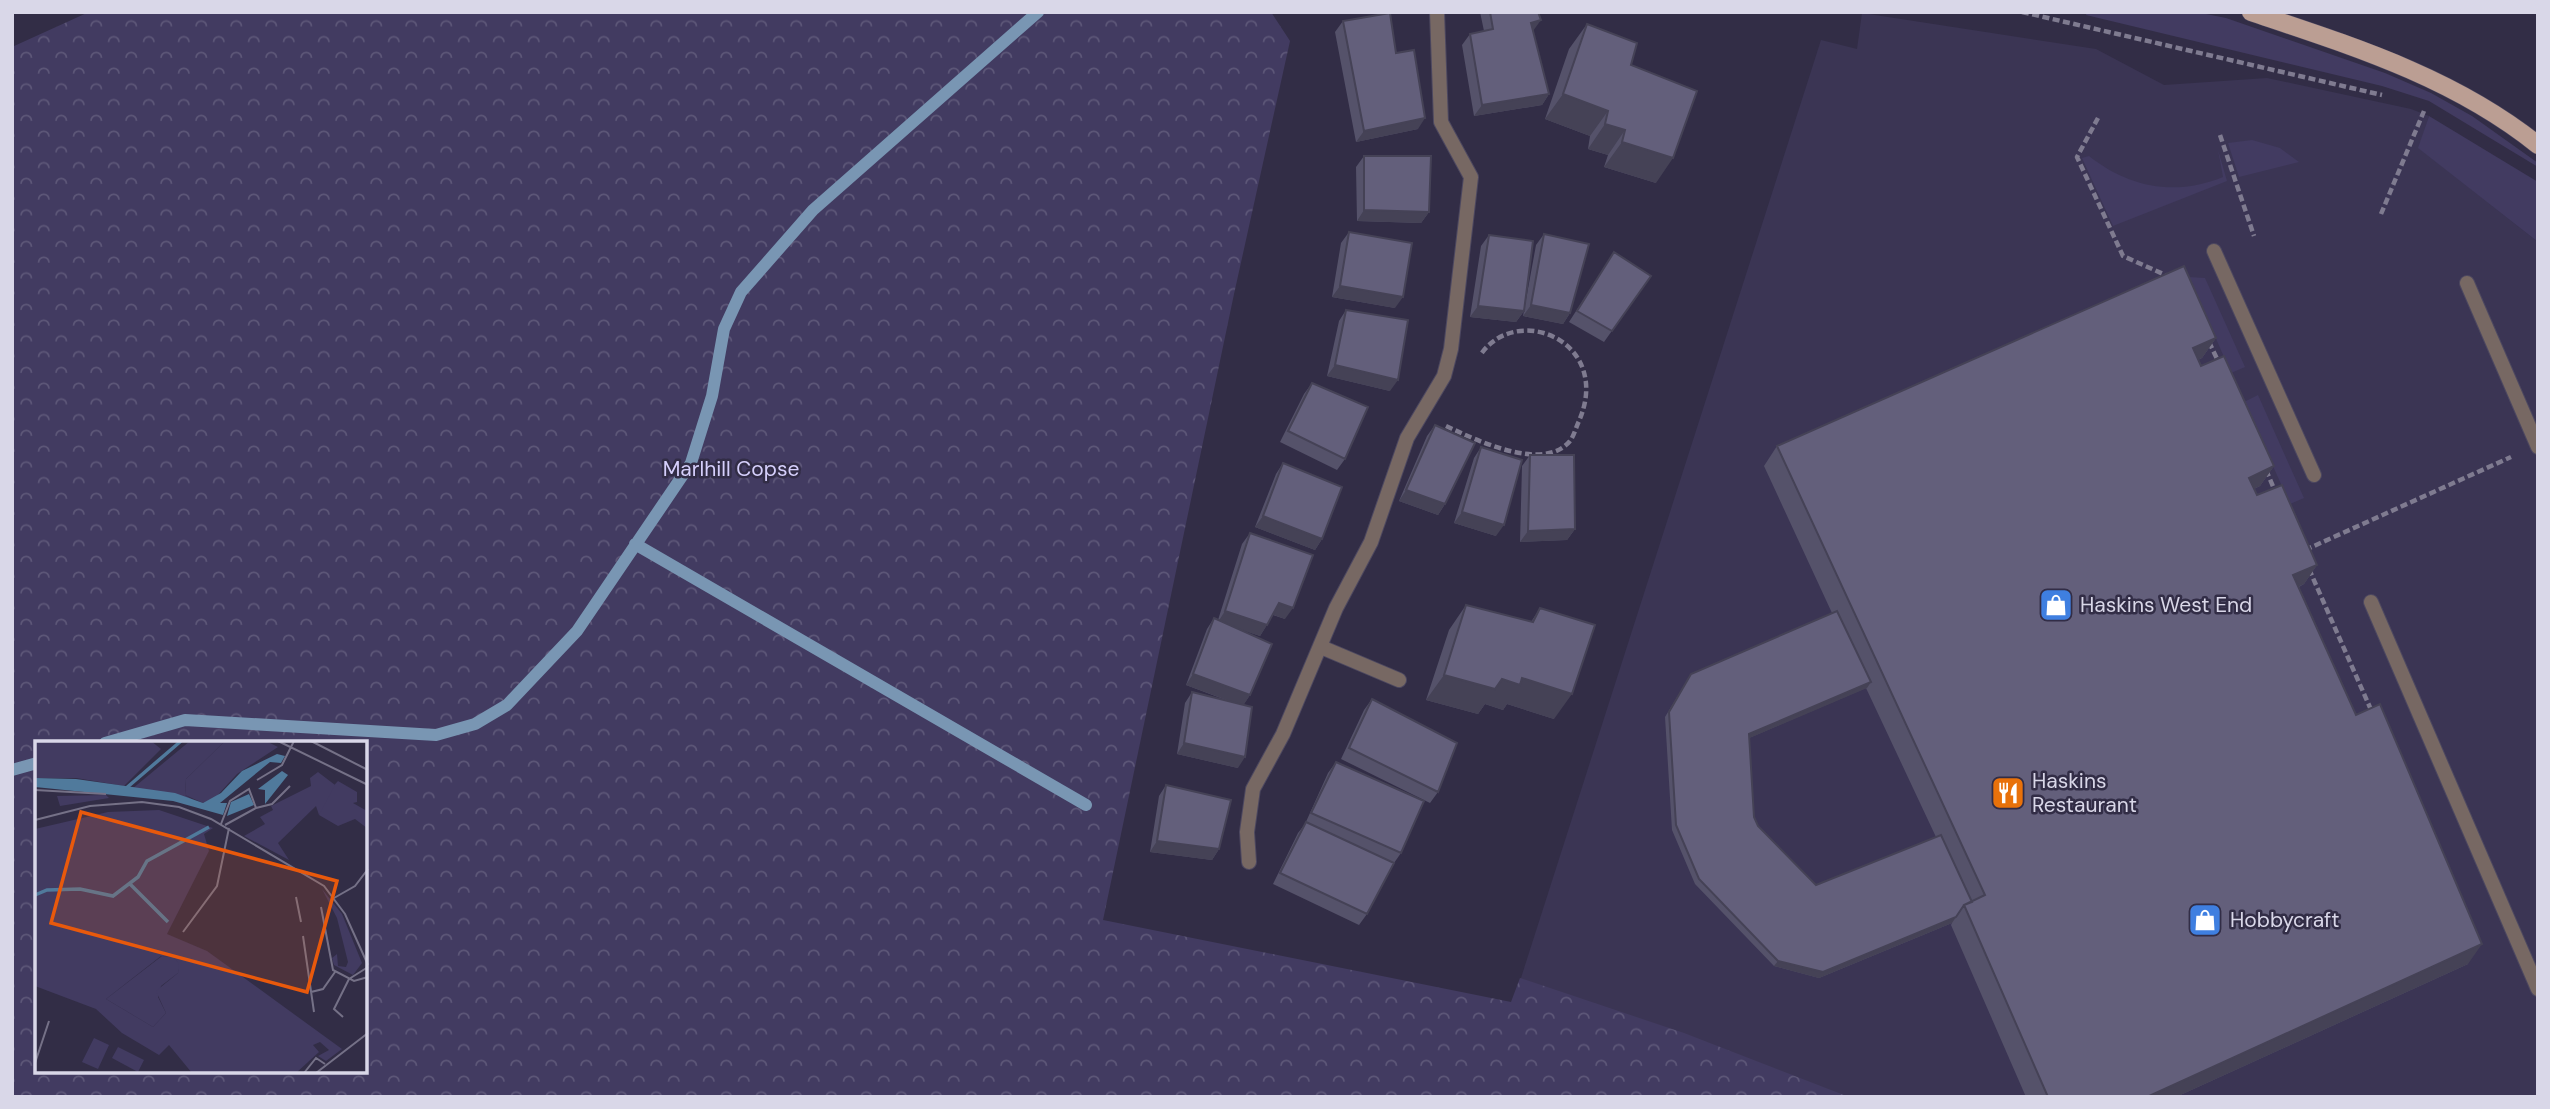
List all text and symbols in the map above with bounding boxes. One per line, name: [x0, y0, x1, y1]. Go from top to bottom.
park label: Marlhill Copse: [663, 455, 799, 483]
shop icon: Haskins West End: [2037, 586, 2075, 624]
place label: Haskins West End: [2080, 591, 2252, 619]
inset map: [35, 741, 368, 1074]
place label: Haskins Restaurant: [2032, 767, 2137, 819]
restaurant icon: Haskins Restaurant: [1989, 774, 2027, 812]
shop icon: Hobbycraft: [2186, 901, 2224, 939]
place label: Hobbycraft: [2230, 906, 2339, 934]

